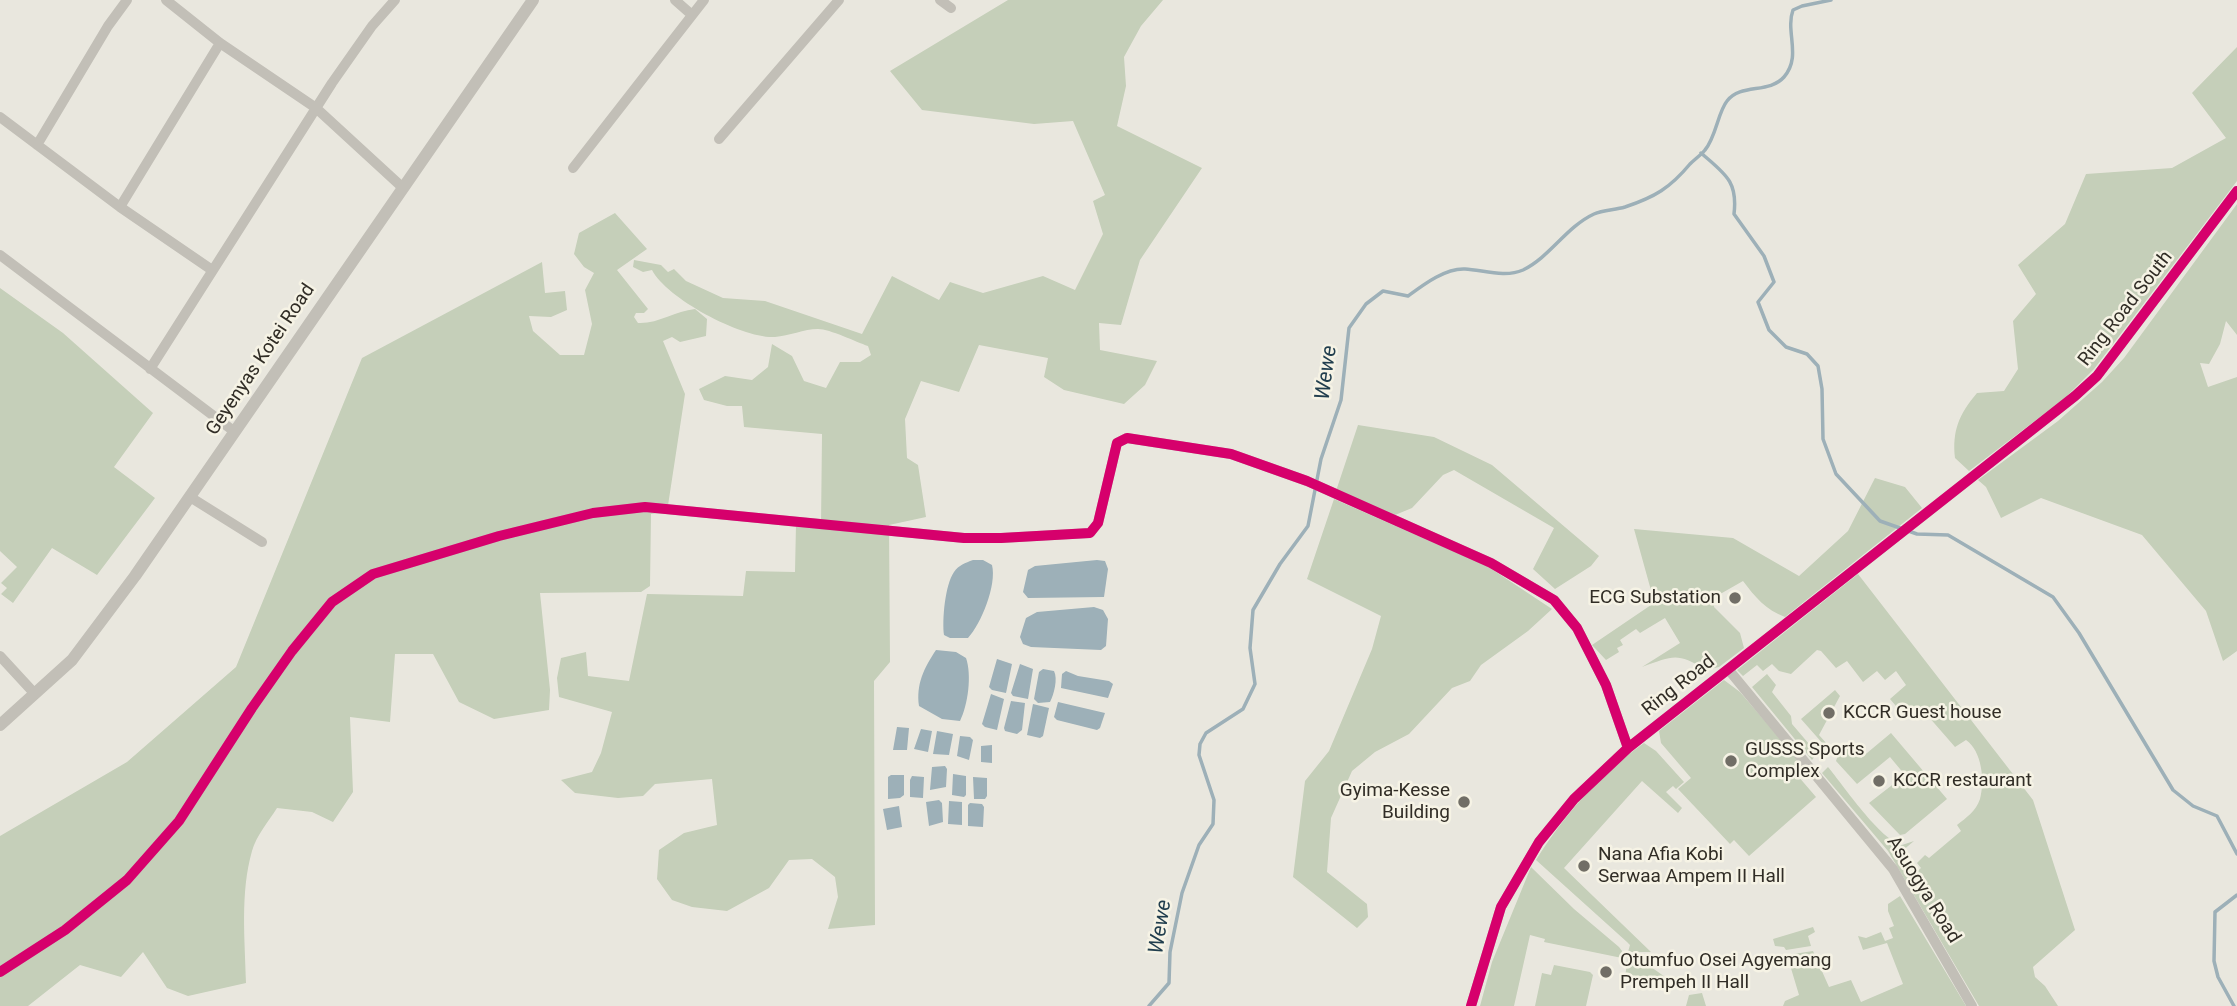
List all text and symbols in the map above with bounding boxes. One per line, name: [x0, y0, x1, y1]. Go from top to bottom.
street label: Ring Road South: [2074, 247, 2178, 371]
street label: Geyenyas Kotei Road: [202, 280, 320, 440]
water label: Wewe: [1311, 344, 1343, 402]
place label: ECG Substation: [1589, 587, 1721, 609]
marker: ECG Substation: [1727, 590, 1743, 606]
street label: Ring Road: [1638, 651, 1720, 721]
place label: KCCR Guest house: [1843, 702, 2002, 724]
marker: KCCR Guest house: [1821, 705, 1837, 721]
place label: GUSSS Sports Complex: [1745, 739, 1865, 783]
marker: GUSSS Sports Complex: [1723, 753, 1739, 769]
place label: KCCR restaurant: [1893, 770, 2032, 792]
marker: KCCR restaurant: [1871, 773, 1887, 789]
place label: Gyima-Kesse Building: [1340, 780, 1450, 824]
marker: Gyima-Kesse Building: [1456, 794, 1472, 810]
street label: Asuogya Road: [1881, 832, 1965, 948]
place label: Nana Afia Kobi Serwaa Ampem II Hall: [1598, 844, 1785, 888]
marker: Nana Afia Kobi Serwaa Ampem II Hall: [1576, 858, 1592, 874]
water label: Wewe: [1144, 898, 1178, 956]
place label: Otumfuo Osei Agyemang Prempeh II Hall: [1620, 950, 1832, 994]
marker: Otumfuo Osei Agyemang Prempeh II Hall: [1598, 964, 1614, 980]

